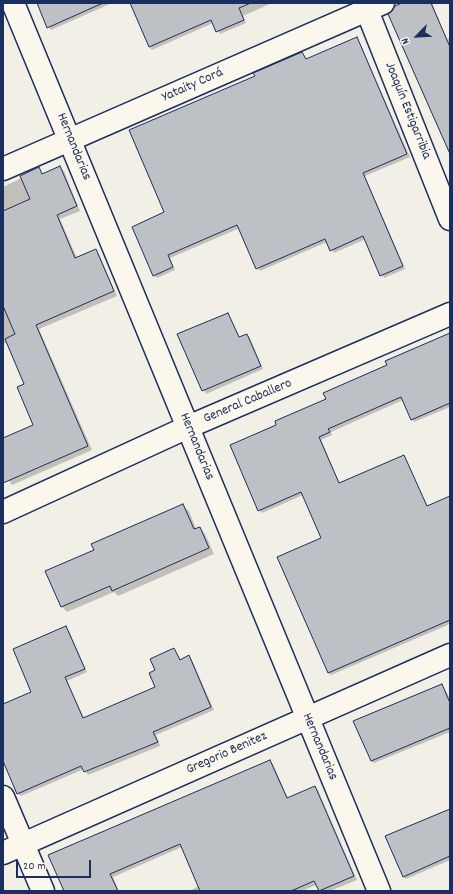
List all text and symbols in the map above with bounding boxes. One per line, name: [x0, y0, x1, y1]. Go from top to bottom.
north arrow: [397, 16, 437, 56]
text: N: [398, 35, 414, 47]
street label: Joaquín Estigarribia: [380, 60, 434, 162]
street label: Yataity Corá: [160, 65, 226, 107]
street label: Hernandarias: [52, 111, 94, 183]
street label: General Caballero: [201, 376, 295, 428]
street label: Hernandarias: [175, 411, 217, 483]
street label: Hernandarias: [297, 711, 341, 783]
street label: Gregorio Benitez: [184, 729, 270, 779]
scale bar: [18, 852, 93, 878]
text: 20 m: [23, 858, 46, 875]

